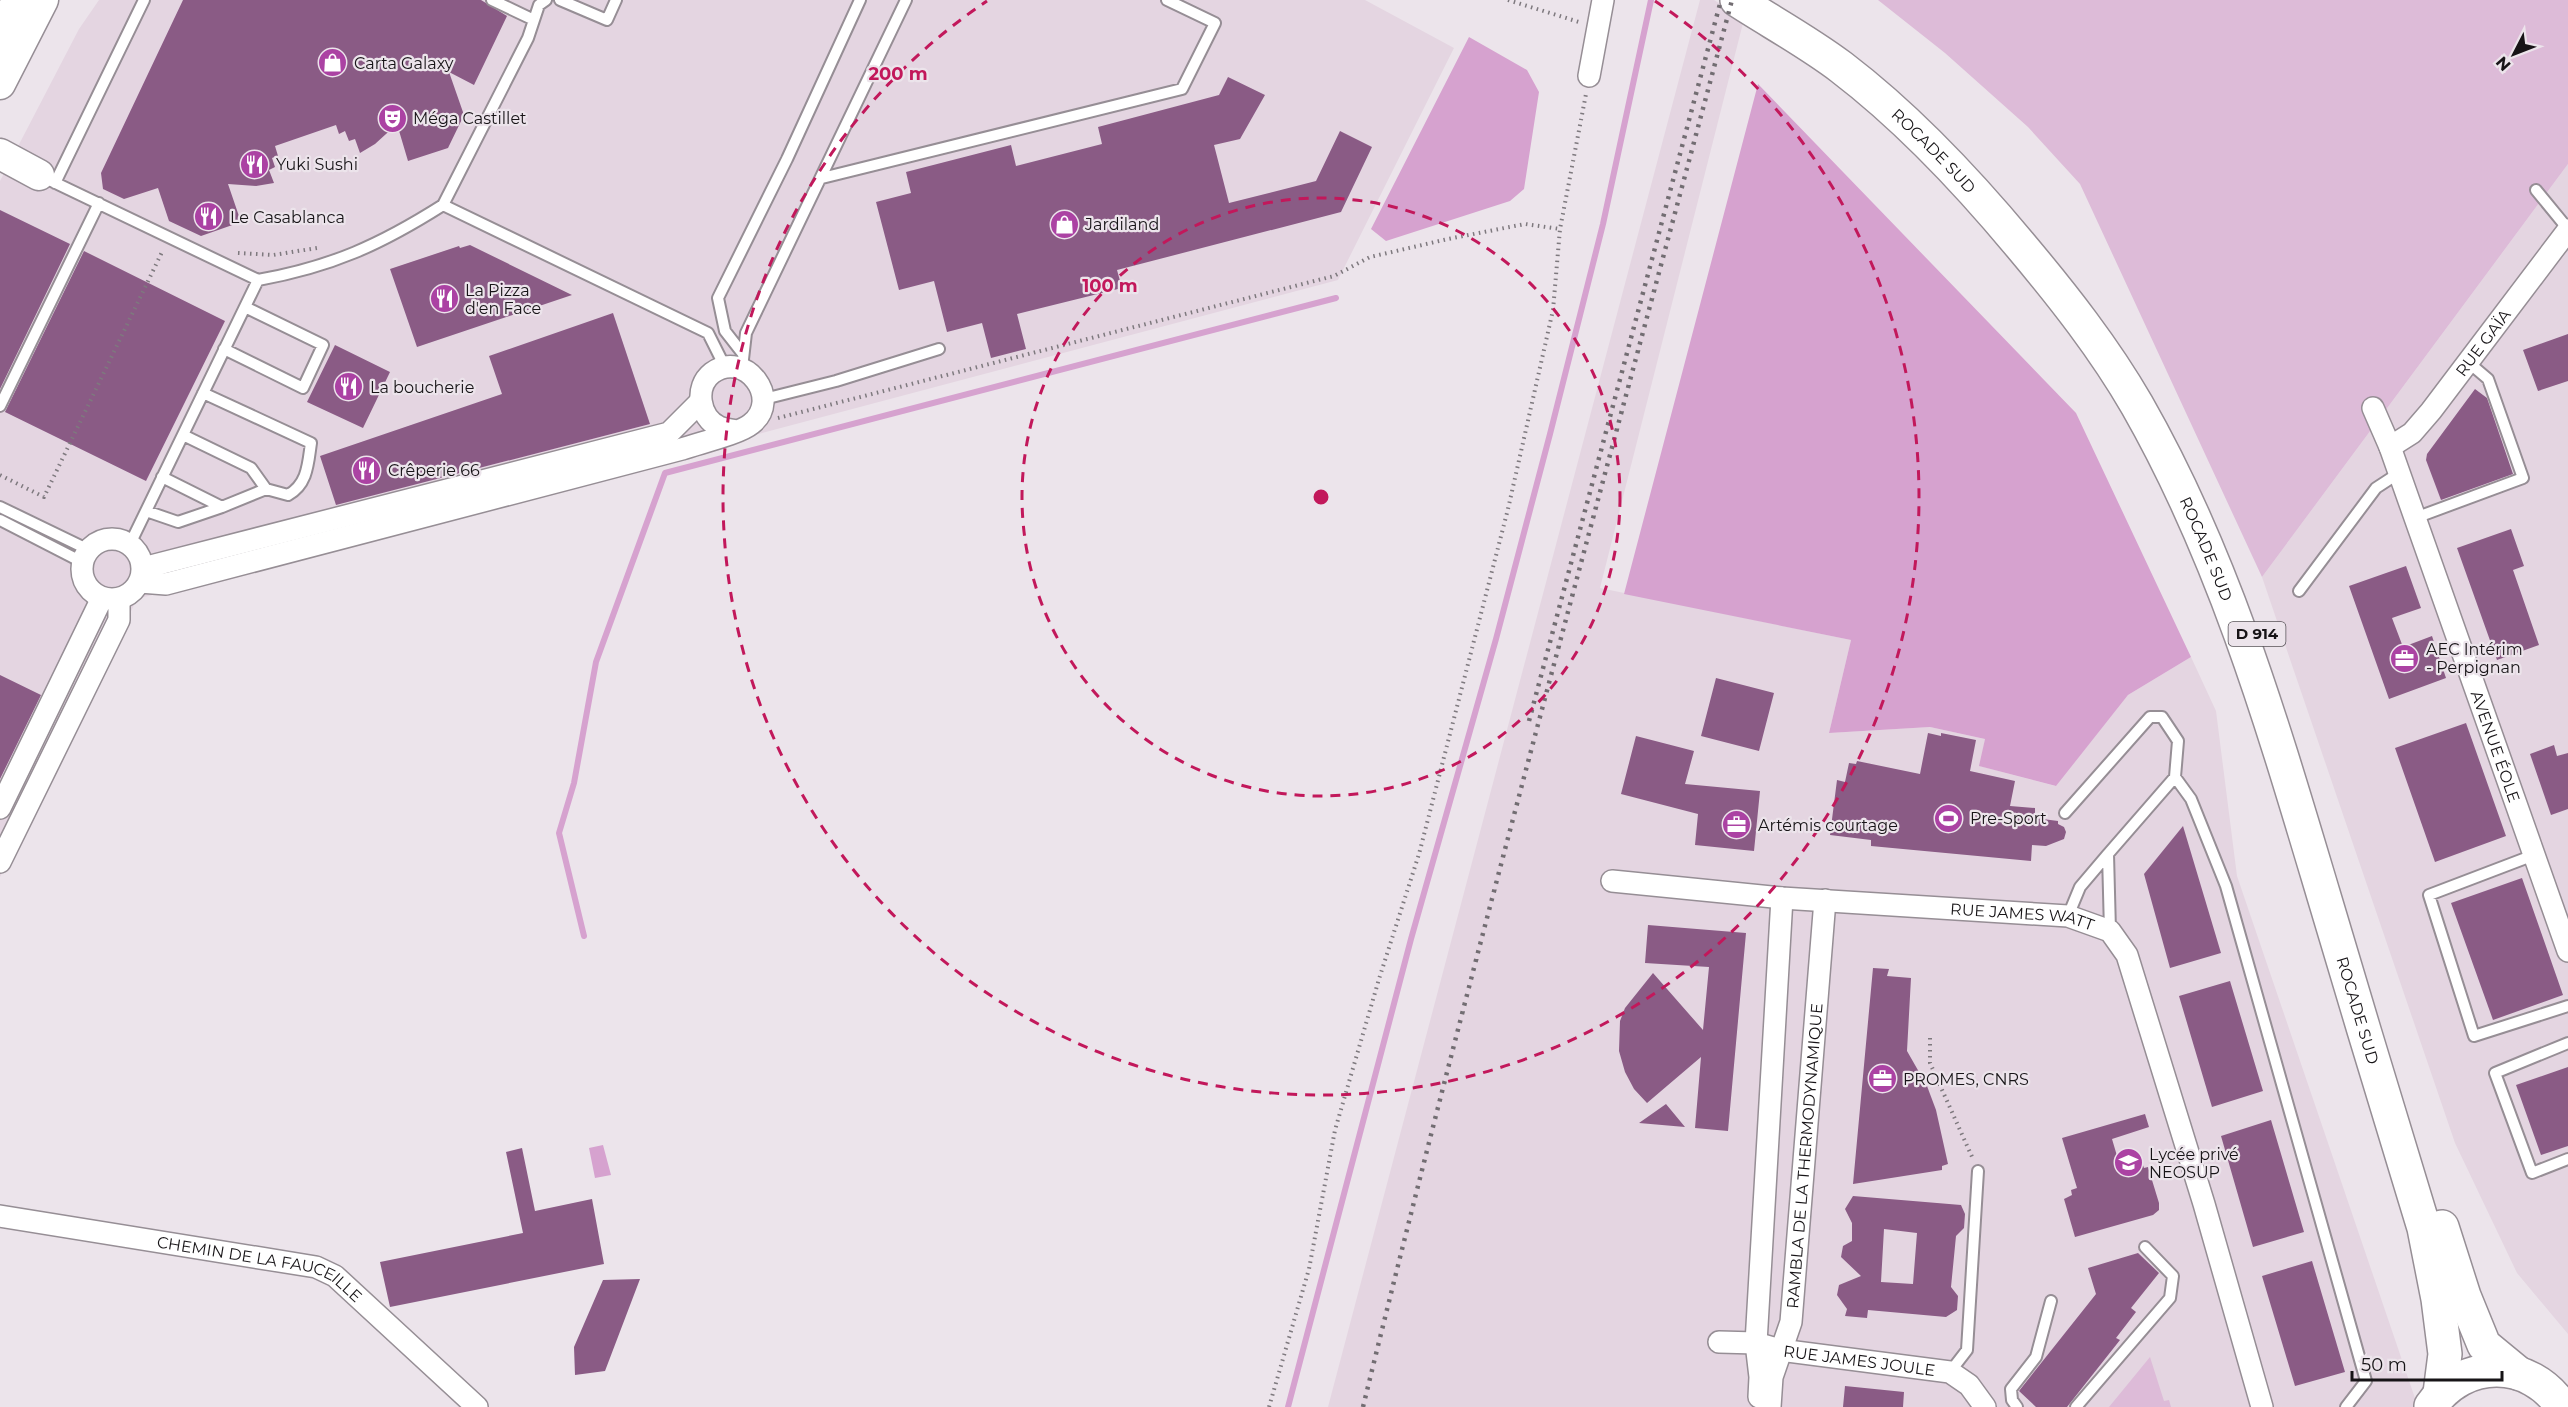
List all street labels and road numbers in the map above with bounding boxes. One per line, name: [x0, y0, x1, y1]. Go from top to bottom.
street label: ROCADE SUD: [1888, 105, 1980, 197]
street label: RUE GAÏA: [2452, 305, 2515, 380]
street label: ROCADE SUD: [2176, 494, 2236, 604]
road number: D 914: [2228, 622, 2286, 646]
street label: AVENUE ÉOLE: [2467, 688, 2524, 805]
street label: RUE JAMES WATT: [1950, 900, 2097, 935]
street label: ROCADE SUD: [2332, 954, 2383, 1066]
street label: RAMBLA DE LA THERMODYNAMIQUE: [1783, 1002, 1827, 1309]
street label: CHEMIN DE LA FAUCEILLE: [155, 1232, 366, 1306]
street label: RUE JAMES JOULE: [1782, 1342, 1936, 1380]

